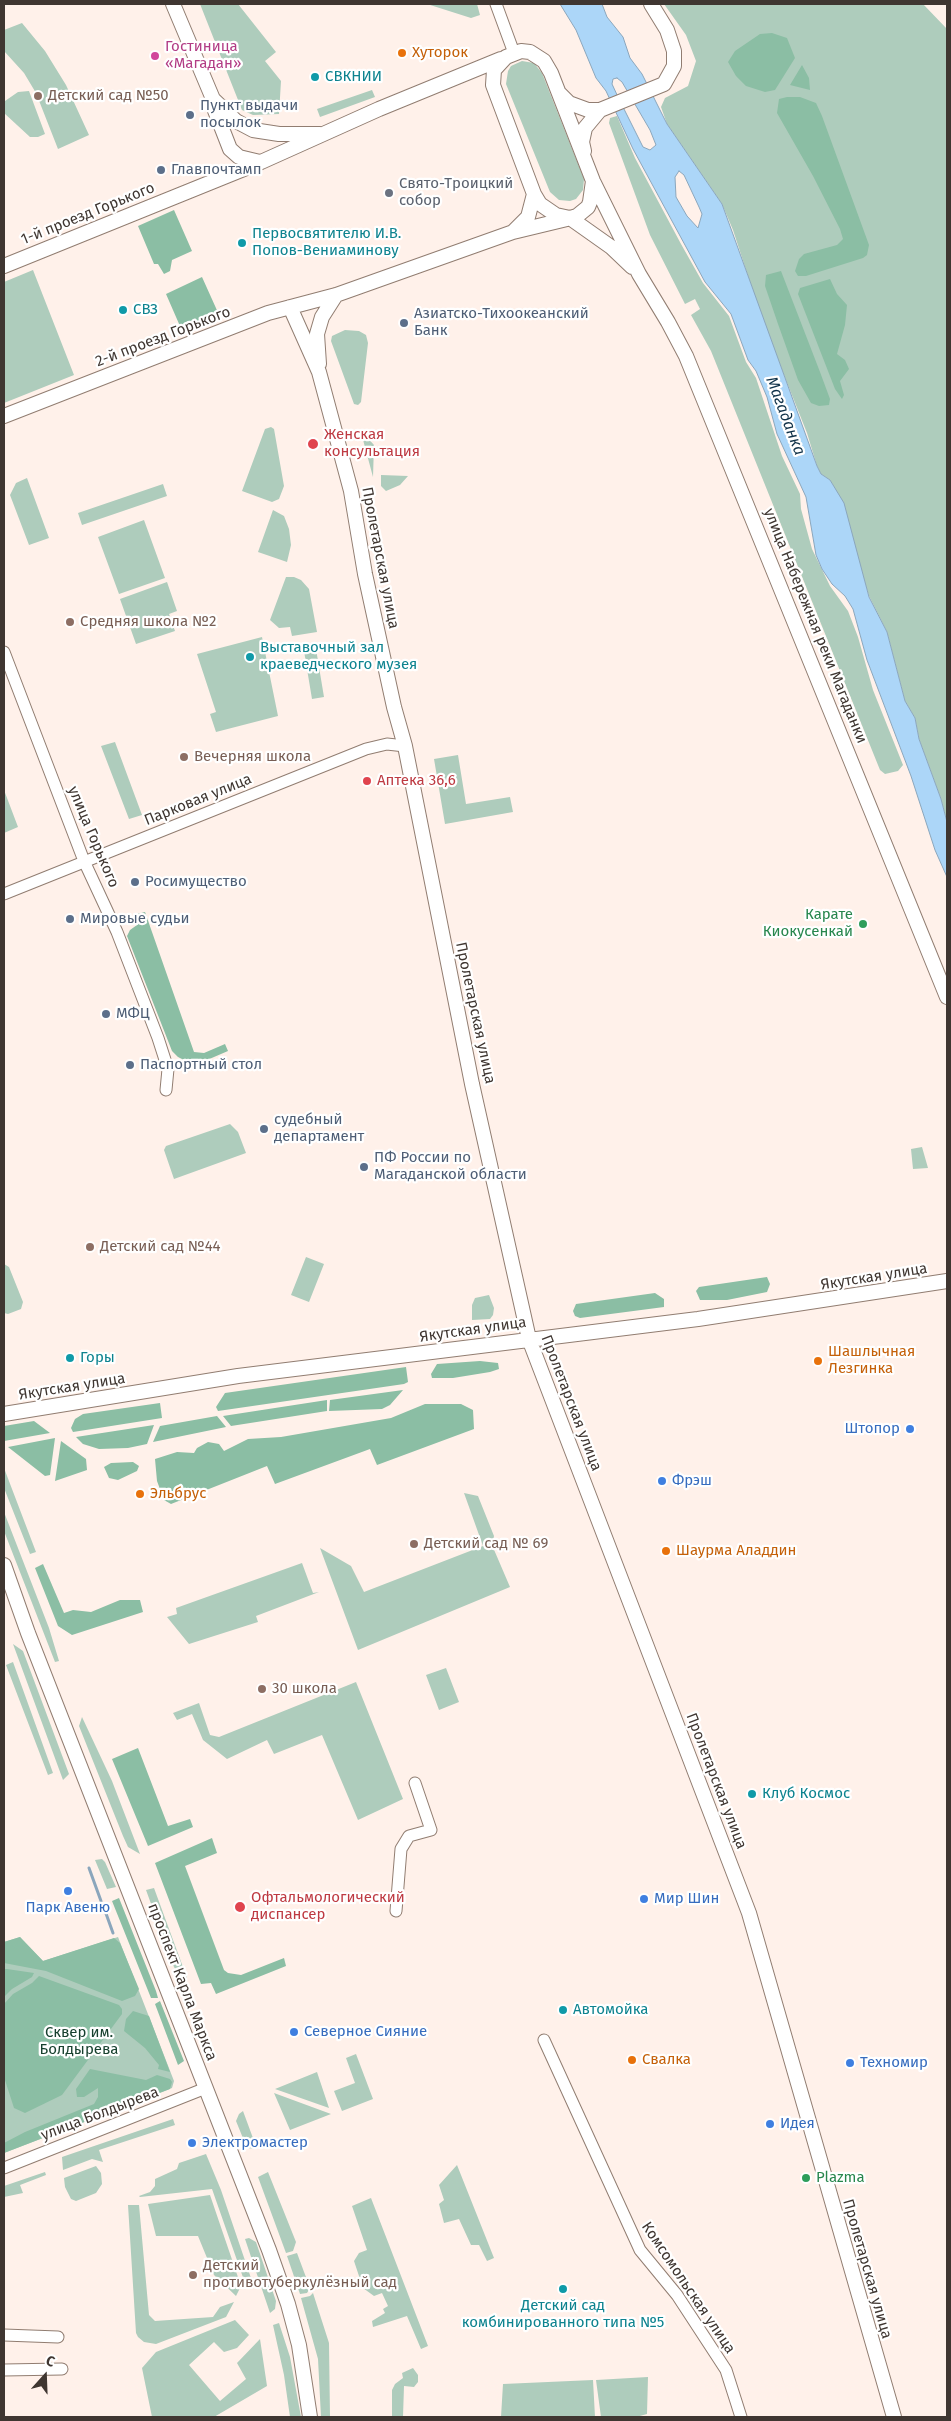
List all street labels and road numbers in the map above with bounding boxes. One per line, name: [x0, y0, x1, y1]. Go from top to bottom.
street label: 1-й проезд Горького: [19, 179, 157, 249]
street label: 2-й проезд Горького: [93, 303, 233, 371]
street label: Пролетарская улица: [357, 485, 403, 631]
street label: улица Набережная реки Магаданки: [759, 506, 871, 746]
street label: Парковая улица: [142, 770, 254, 830]
street label: улица Горького: [64, 784, 122, 890]
street label: Пролетарская улица: [451, 941, 499, 1085]
street label: Якутская улица: [819, 1260, 929, 1294]
street label: Якутская улица: [418, 1314, 528, 1346]
street label: Пролетарская улица: [537, 1332, 605, 1474]
street label: Якутская улица: [17, 1370, 127, 1404]
street label: Пролетарская улица: [682, 1710, 750, 1852]
street label: проспект Карла Маркса: [144, 1901, 220, 2063]
street label: улица Болдырева: [39, 2083, 161, 2145]
street label: Пролетарская улица: [838, 2197, 896, 2341]
street label: Комсомольская улица: [637, 2219, 739, 2357]

